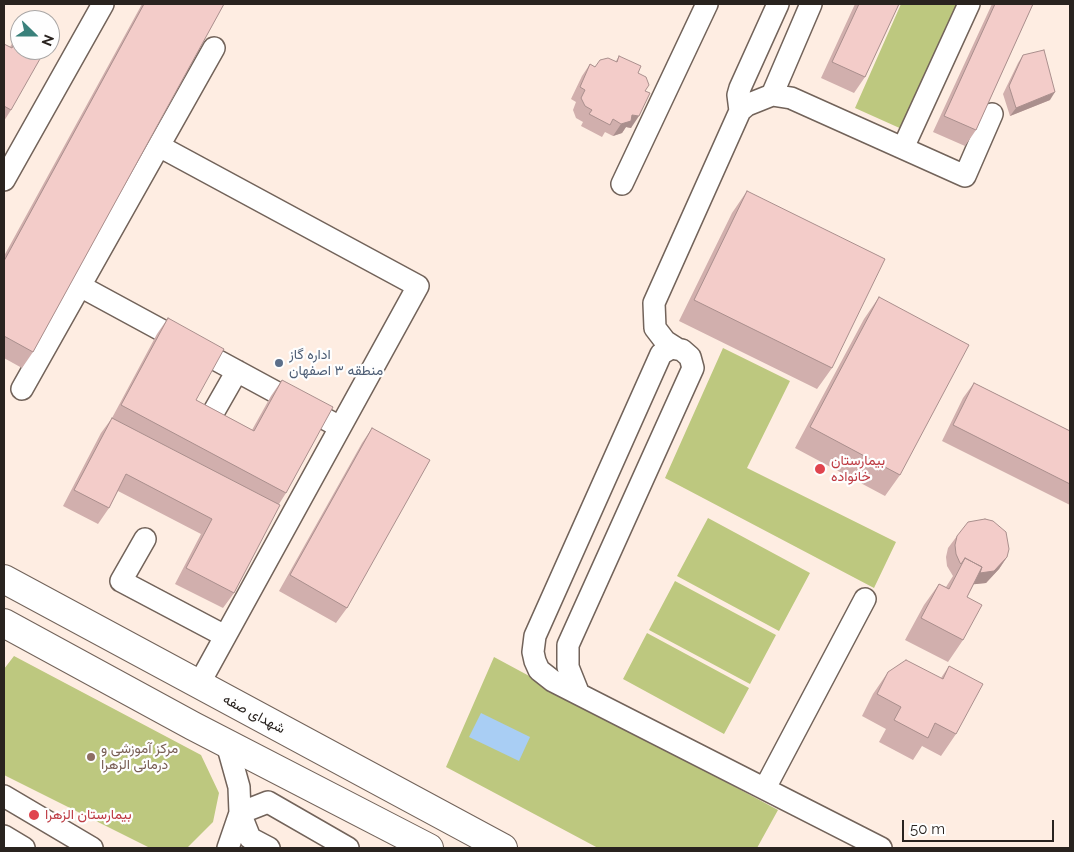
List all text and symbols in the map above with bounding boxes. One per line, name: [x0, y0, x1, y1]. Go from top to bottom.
north arrow: [10, 10, 60, 60]
text: N: [39, 32, 57, 48]
place label: اداره گاز منطقه ۳ اصفهان: [289, 347, 383, 380]
marker: اداره گاز منطقه ۳ اصفهان: [273, 357, 285, 369]
place label: بیمارستان خانواده: [831, 453, 885, 486]
marker: بیمارستان خانواده: [813, 462, 827, 476]
street label: شهدای صفه: [220, 691, 288, 737]
place label: مرکز آموزشی و درمانی الزهرا: [101, 741, 178, 774]
marker: مرکز آموزشی و درمانی الزهرا: [85, 751, 97, 763]
place label: بیمارستان الزهرا: [45, 807, 132, 823]
marker: بیمارستان الزهرا: [27, 808, 41, 822]
scale bar: [904, 810, 1056, 842]
text: 50 m: [910, 820, 945, 838]

